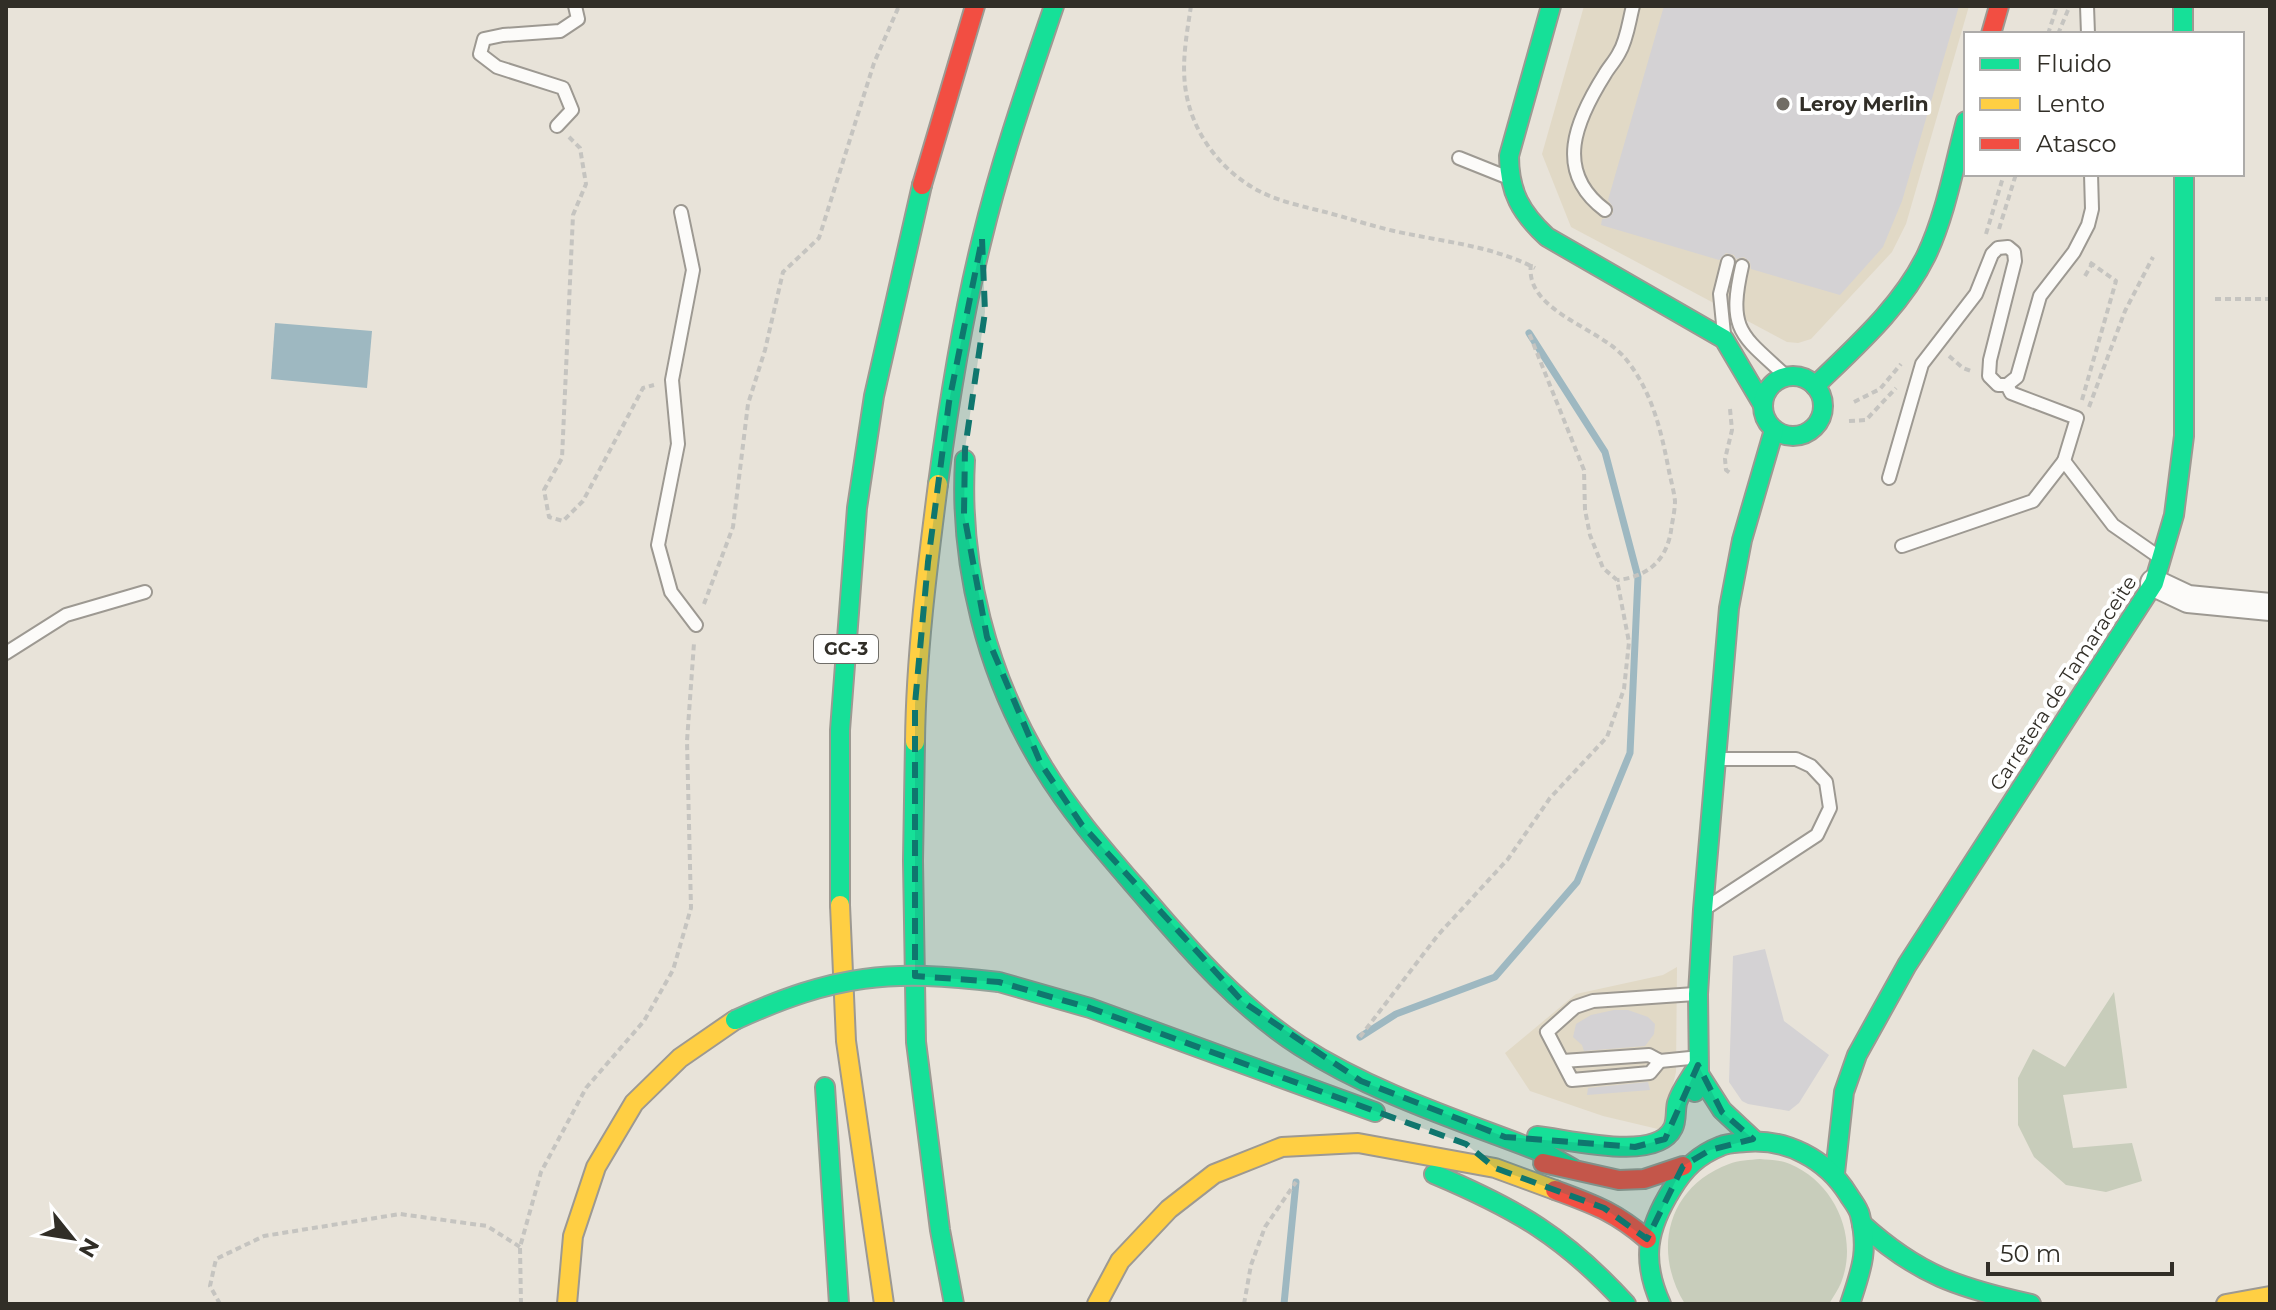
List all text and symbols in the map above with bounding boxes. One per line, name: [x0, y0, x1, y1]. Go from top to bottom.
legend: [1964, 32, 2244, 176]
text: Fluido: [2036, 49, 2112, 78]
text: Lento: [2036, 89, 2105, 118]
place label: Leroy Merlin: [1799, 92, 1929, 116]
marker: Leroy Merlin: [1774, 95, 1792, 113]
text: Atasco: [2036, 129, 2117, 158]
street label: Carretera de Tamaraceite: [1984, 571, 2142, 795]
road number: GC-3: [814, 635, 878, 663]
north arrow: [32, 1198, 112, 1278]
scale bar: [1988, 1226, 2172, 1276]
text: N: [73, 1233, 105, 1262]
text: 50 m: [2000, 1239, 2061, 1268]

